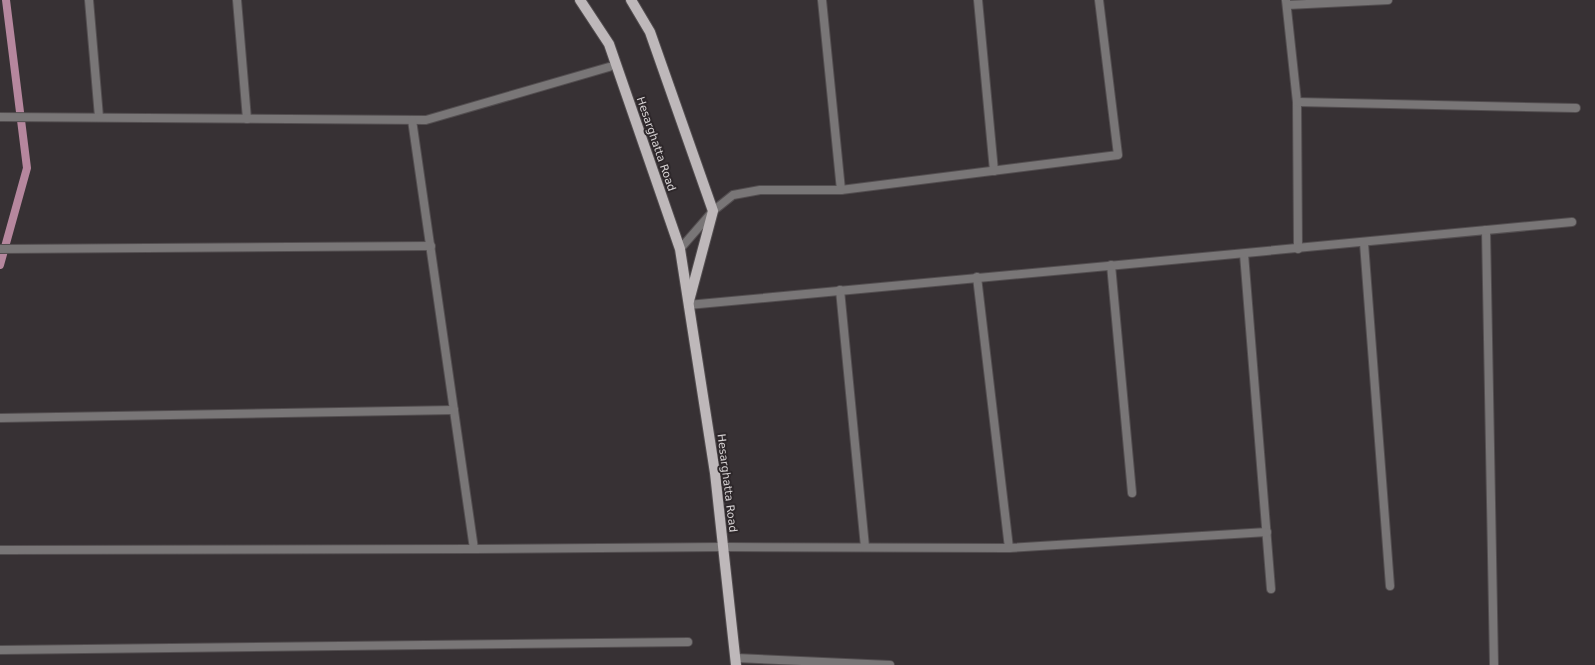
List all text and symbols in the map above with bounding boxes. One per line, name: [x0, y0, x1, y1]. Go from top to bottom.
street label: Hesarghatta Road: [634, 95, 678, 193]
street label: Hesarghatta Road: [715, 433, 739, 533]

